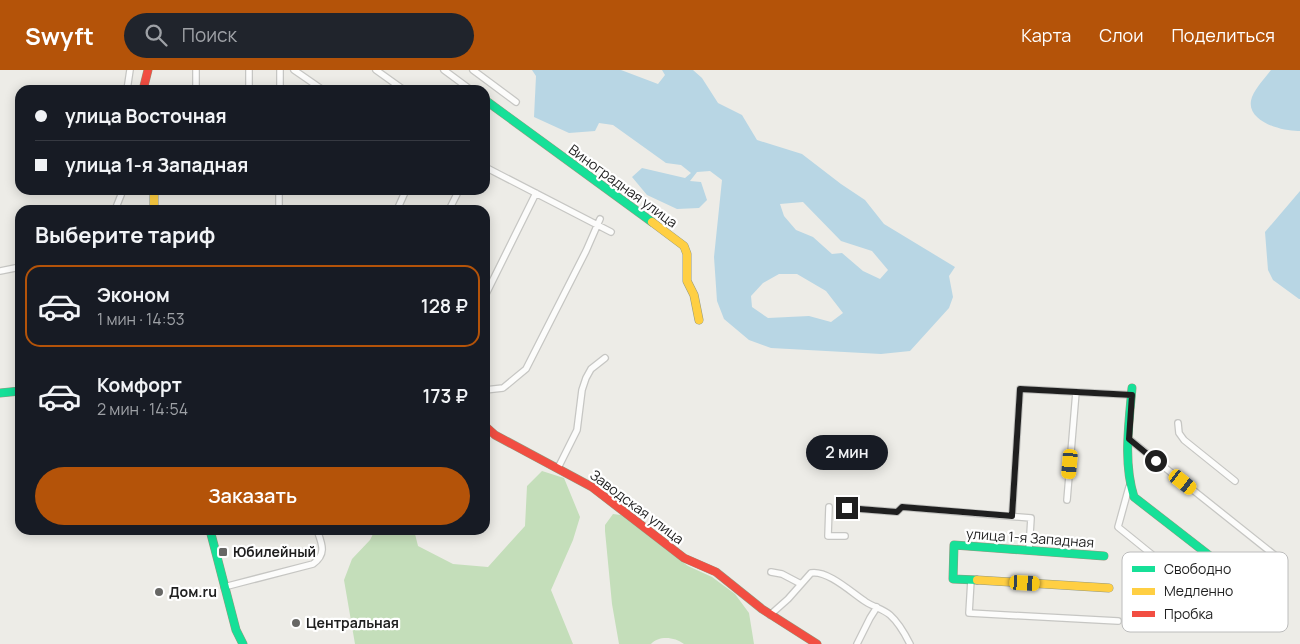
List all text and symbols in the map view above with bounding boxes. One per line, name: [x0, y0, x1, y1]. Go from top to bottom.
search box: [124, 13, 474, 58]
text: Swyft: [25, 19, 94, 52]
icon: search: [142, 21, 170, 49]
text: Поиск: [182, 22, 237, 48]
text: Карта: [1021, 23, 1071, 47]
text: Слои: [1099, 23, 1143, 47]
text: Поделиться: [1171, 23, 1275, 47]
text: улица Восточная: [65, 103, 227, 129]
street label: Виноградная улица: [565, 140, 682, 232]
text: улица 1-я Западная: [65, 152, 248, 178]
text: Выберите тариф: [35, 220, 215, 250]
text: Эконом: [97, 282, 170, 308]
icon: car: [37, 284, 82, 329]
text: 128 ₽: [421, 293, 468, 319]
text: 1 мин · 14:53: [97, 308, 185, 330]
text: Комфорт: [97, 372, 182, 398]
icon: car: [37, 374, 82, 419]
text: 173 ₽: [422, 383, 468, 409]
text: 2 мин · 14:54: [97, 398, 188, 420]
callout: 2 мин: [806, 436, 888, 470]
text: 2 мин: [825, 441, 869, 463]
car: [1061, 448, 1078, 480]
route start: [1145, 450, 1167, 472]
street label: Заводская улица: [587, 465, 688, 548]
button: Заказать: [35, 467, 470, 525]
car: [1166, 467, 1199, 497]
route end: [836, 497, 858, 519]
street label: улица 1-я Западная: [965, 524, 1095, 551]
place label: Юбилейный: [233, 542, 316, 561]
marker: Юбилейный: [217, 546, 229, 558]
legend: [1122, 552, 1288, 632]
text: Свободно: [1164, 559, 1231, 578]
car: [1009, 575, 1040, 591]
text: Медленно: [1164, 581, 1233, 600]
place label: Дом.ru: [169, 582, 217, 601]
marker: Дом.ru: [153, 586, 165, 598]
text: Пробка: [1164, 604, 1213, 623]
place label: Центральная: [306, 613, 399, 632]
marker: Центральная: [290, 617, 302, 629]

